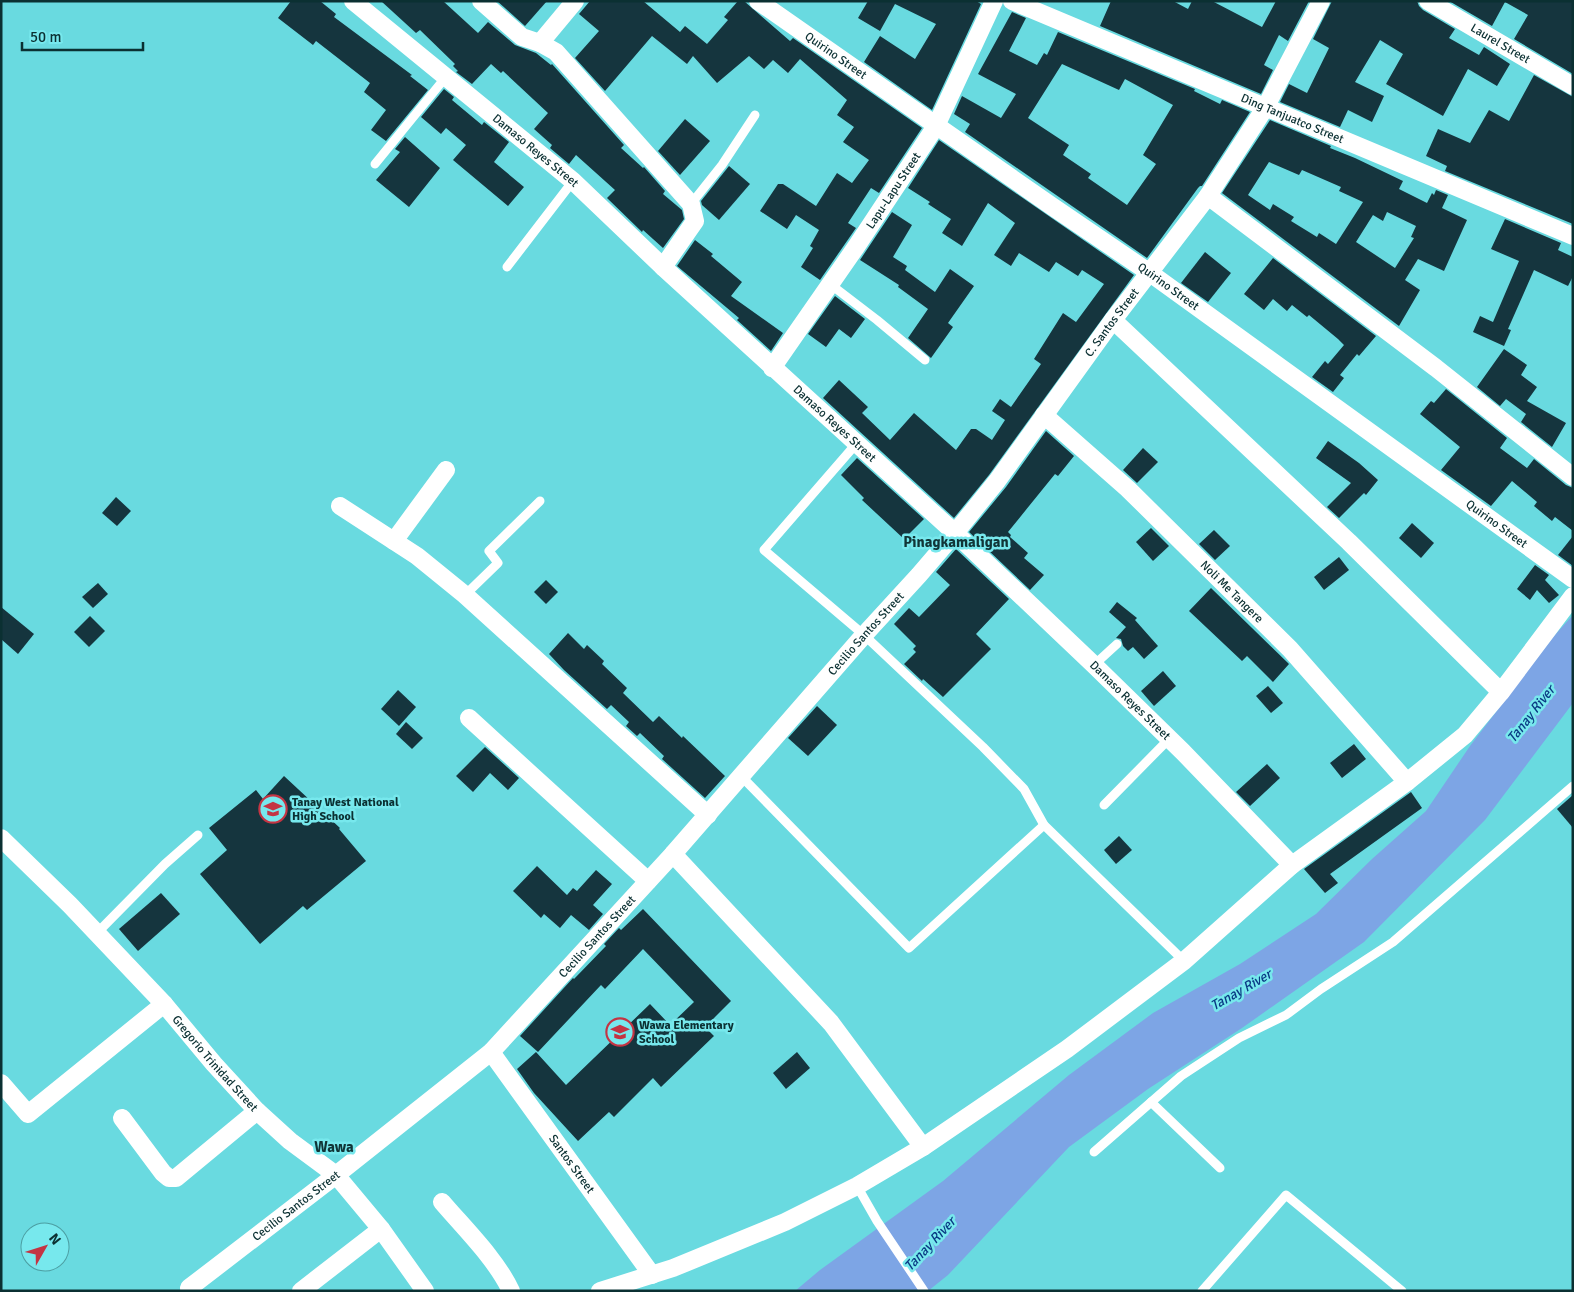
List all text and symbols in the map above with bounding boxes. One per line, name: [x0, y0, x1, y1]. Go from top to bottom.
scale bar: [22, 20, 144, 52]
street label: Laurel Street: [1468, 20, 1533, 67]
text: 50 m: [30, 28, 61, 46]
street label: Quirino Street: [802, 29, 870, 82]
street label: Ding Tanjuatco Street: [1239, 90, 1346, 147]
street label: Damaso Reyes Street: [489, 111, 582, 190]
street label: Lapu-Lapu Street: [863, 149, 924, 232]
street label: Quirino Street: [1135, 259, 1202, 314]
street label: C. Santos Street: [1081, 285, 1142, 360]
street label: Damaso Reyes Street: [790, 382, 879, 465]
street label: Quirino Street: [1463, 497, 1530, 551]
district label: Pinagkamaligan: [903, 533, 1009, 551]
street label: Noli Me Tangere: [1197, 557, 1266, 626]
street label: Cecilio Santos Street: [825, 589, 907, 679]
street label: Damaso Reyes Street: [1087, 658, 1174, 743]
water label: Tanay River: [1504, 681, 1560, 746]
school or university icon: Tanay West National High School: [258, 794, 288, 824]
place label: Tanay West National High School: [292, 795, 399, 824]
street label: Cecilio Santos Street: [555, 892, 639, 981]
water label: Tanay River: [1207, 965, 1276, 1014]
street label: Gregorio Trinidad Street: [169, 1012, 261, 1115]
school or university icon: Wawa Elementary School: [605, 1017, 635, 1047]
place label: Wawa Elementary School: [639, 1018, 734, 1047]
street label: Santos Street: [546, 1132, 598, 1196]
district label: Wawa: [314, 1138, 354, 1156]
street label: Cecilio Santos Street: [249, 1167, 343, 1244]
water label: Tanay River: [901, 1212, 961, 1275]
north arrow: [20, 1222, 70, 1272]
text: N: [45, 1230, 64, 1248]

